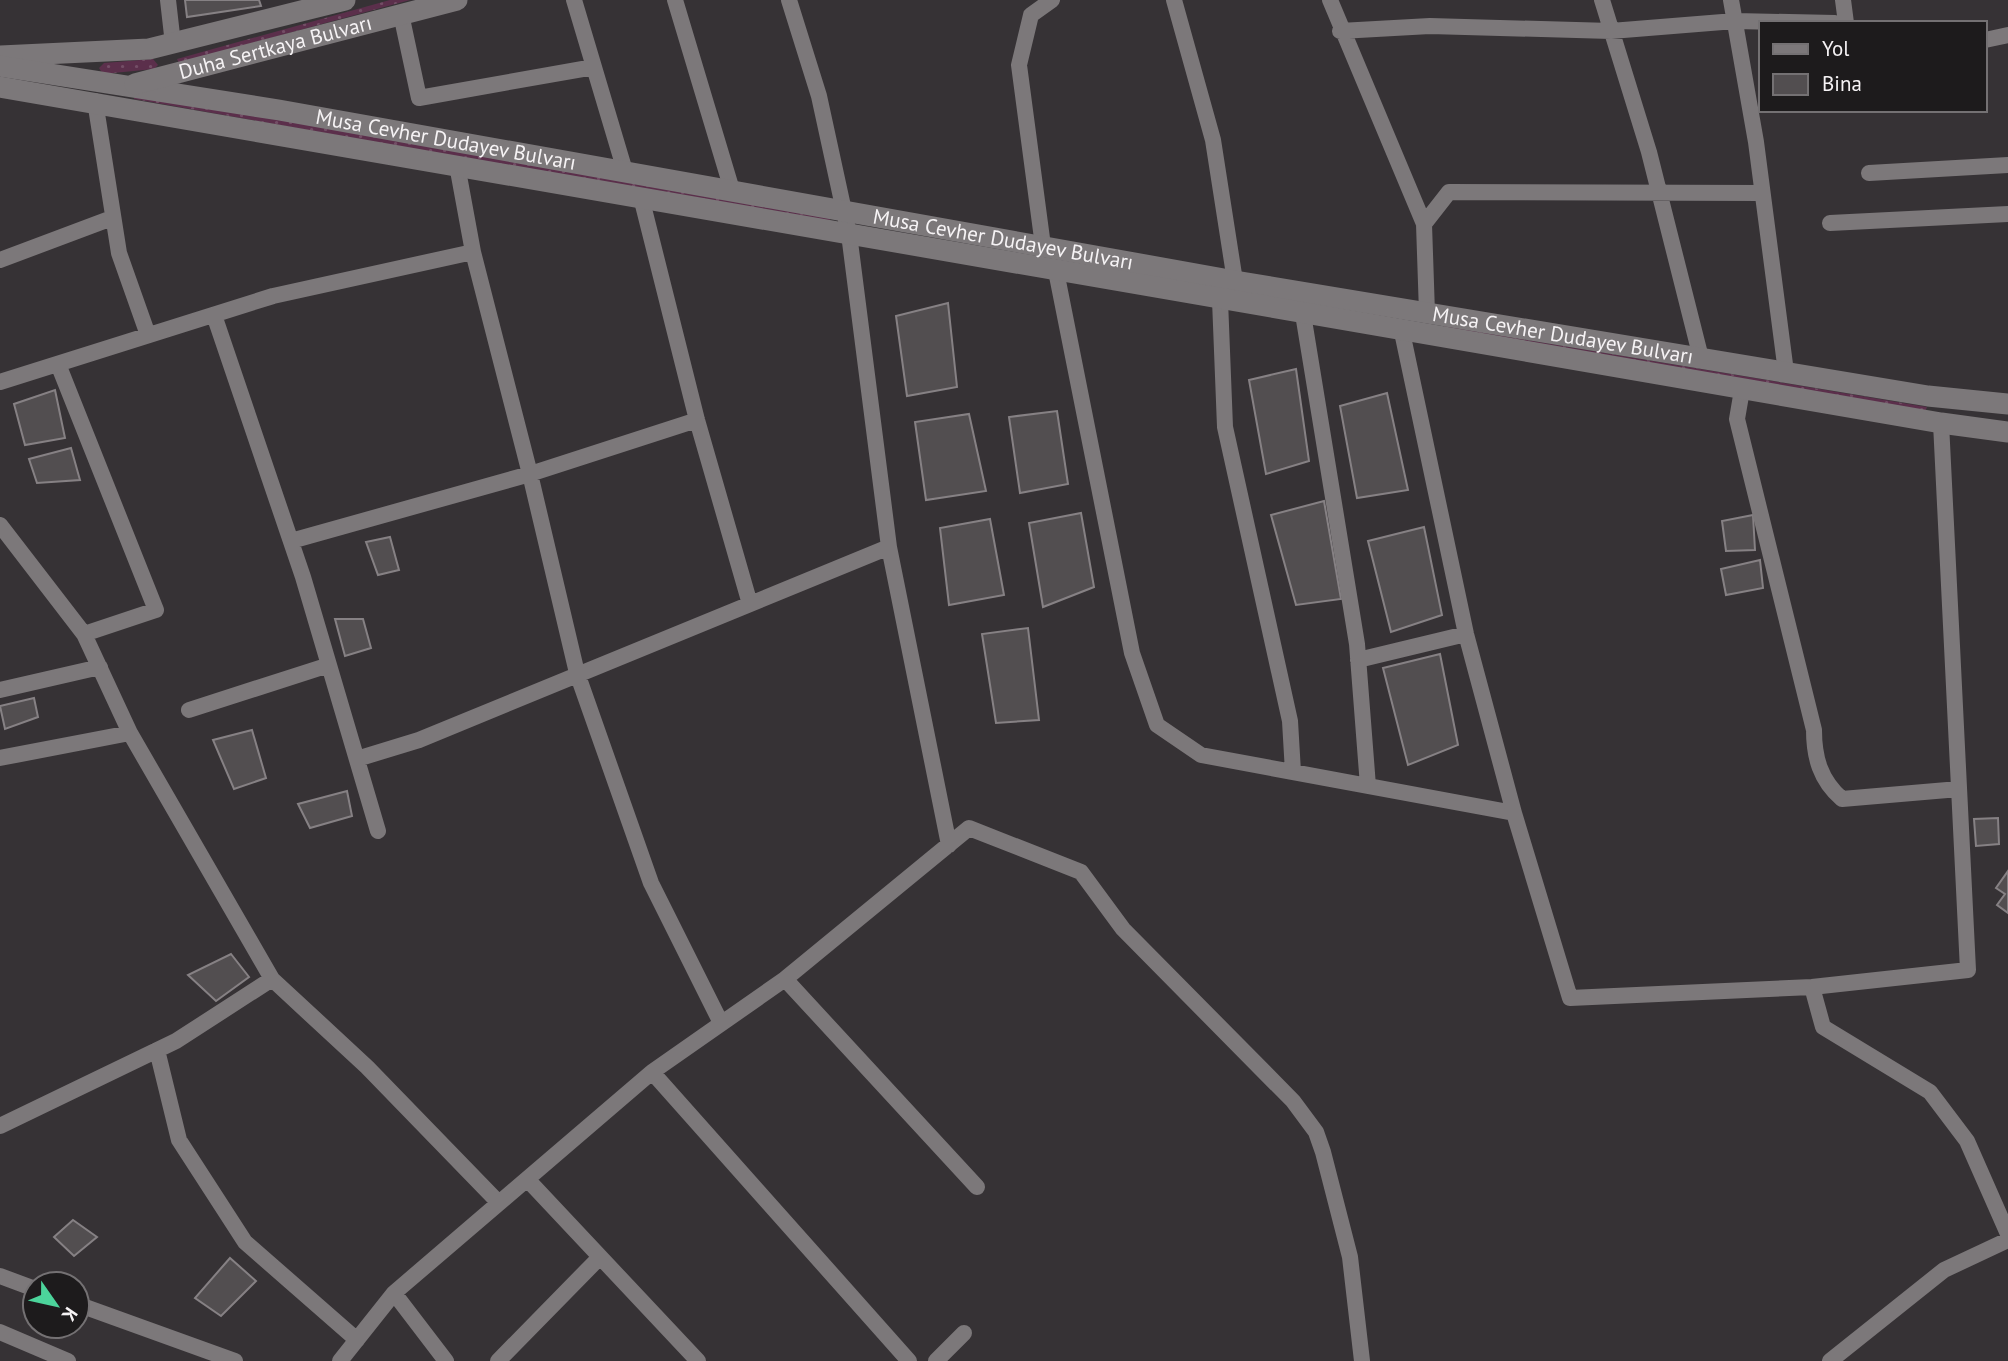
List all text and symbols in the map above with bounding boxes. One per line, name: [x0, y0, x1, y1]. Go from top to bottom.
street label: Duha Sertkaya Bulvarı: [176, 9, 375, 85]
legend: [1759, 21, 1987, 112]
text: Yol: [1822, 35, 1849, 62]
text: Bina: [1822, 70, 1862, 97]
street label: Musa Cevher Dudayev Bulvarı: [314, 103, 578, 176]
street label: Musa Cevher Dudayev Bulvarı: [871, 202, 1135, 276]
street label: Musa Cevher Dudayev Bulvarı: [1431, 300, 1695, 370]
north arrow: [21, 1270, 91, 1340]
text: K: [57, 1303, 83, 1326]

